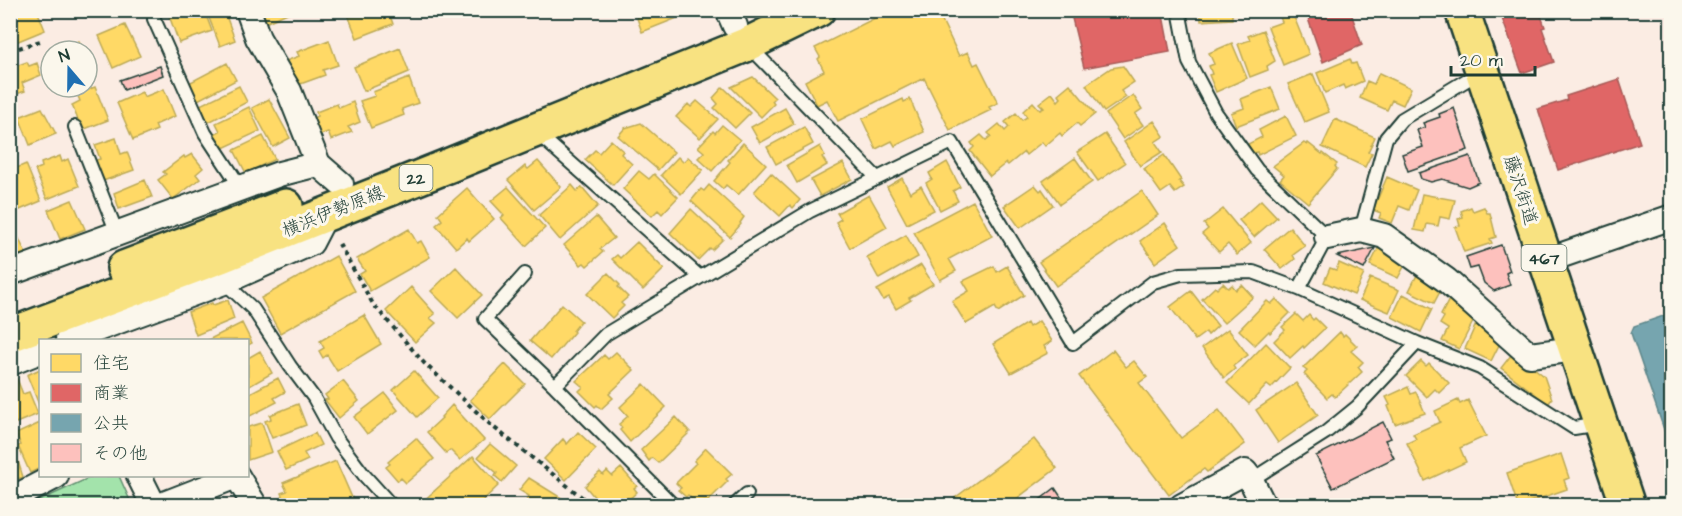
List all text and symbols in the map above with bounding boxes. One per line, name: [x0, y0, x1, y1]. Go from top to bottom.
north arrow: [39, 39, 99, 99]
scale bar: [1451, 39, 1535, 77]
text: N: [56, 44, 73, 68]
text: 20 m: [1460, 48, 1503, 73]
street label: 藤沢街道: [1498, 152, 1544, 228]
road number: 22: [400, 165, 432, 191]
street label: 横浜伊勢原線: [278, 180, 388, 243]
road number: 467: [1522, 245, 1566, 271]
legend: [39, 339, 249, 477]
text: 住宅: [93, 351, 129, 376]
text: 商業: [93, 381, 129, 406]
text: 公共: [93, 411, 129, 436]
text: その他: [93, 441, 147, 466]

